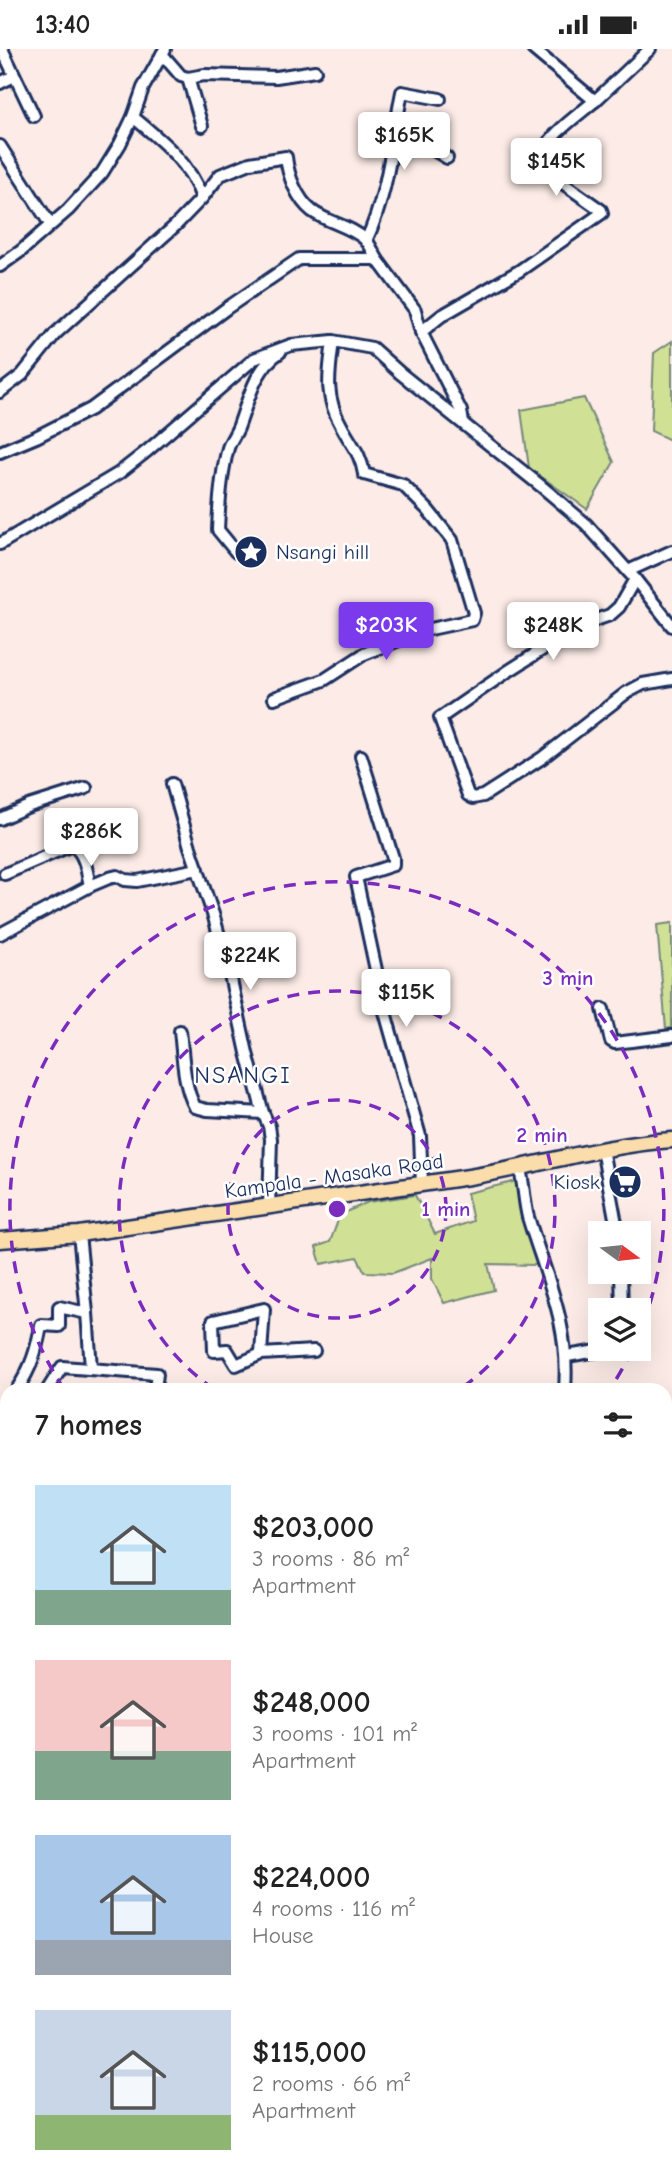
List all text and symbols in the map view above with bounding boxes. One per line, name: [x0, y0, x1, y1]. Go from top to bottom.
text: 13:40: [35, 10, 90, 40]
pin: $165K: [355, 113, 453, 172]
text: $165K: [374, 121, 434, 148]
pin: $145K: [507, 139, 605, 198]
text: $145K: [527, 147, 585, 174]
place icon: Nsangi hill: [232, 533, 270, 571]
place label: Nsangi hill: [276, 540, 369, 564]
pin: $203K: [337, 603, 435, 662]
pin: $248K: [504, 603, 602, 662]
text: $203K: [355, 611, 417, 638]
text: $248K: [523, 611, 583, 638]
pin: $286K: [42, 809, 140, 868]
text: $286K: [60, 817, 122, 844]
pin: $224K: [201, 933, 299, 992]
text: $224K: [220, 941, 280, 968]
text: 3 min: [542, 966, 594, 990]
pin: $115K: [357, 969, 455, 1029]
text: $115K: [377, 978, 435, 1005]
district label: NSANGI: [194, 1061, 292, 1089]
text: 2 min: [516, 1123, 568, 1147]
street label: Kampala - Masaka Road: [223, 1149, 445, 1203]
supermarket icon: Kiosk: [606, 1163, 644, 1201]
place label: Kiosk: [554, 1170, 600, 1194]
centre of rings: [325, 1197, 349, 1221]
text: 1 min: [422, 1197, 470, 1221]
north arrow: [588, 1221, 651, 1285]
map controls: [588, 1221, 651, 1361]
button: layers: [588, 1298, 651, 1361]
icon: filters: [599, 1406, 637, 1444]
text: 7 homes: [35, 1408, 142, 1443]
text: $203,000: [252, 1510, 374, 1545]
icon: home: [91, 1513, 175, 1597]
text: 3 rooms · 86 m²: [252, 1545, 409, 1572]
text: Apartment: [252, 1572, 355, 1599]
text: $248,000: [252, 1685, 371, 1720]
icon: home: [91, 1688, 175, 1772]
text: 3 rooms · 101 m²: [252, 1720, 417, 1747]
text: Apartment: [252, 1747, 355, 1774]
text: $224,000: [252, 1860, 370, 1895]
icon: home: [91, 1863, 175, 1947]
text: 4 rooms · 116 m²: [252, 1895, 415, 1922]
text: House: [252, 1922, 314, 1949]
text: $115,000: [252, 2035, 367, 2070]
icon: home: [91, 2038, 175, 2122]
text: 2 rooms · 66 m²: [252, 2070, 410, 2097]
text: Apartment: [252, 2097, 355, 2124]

